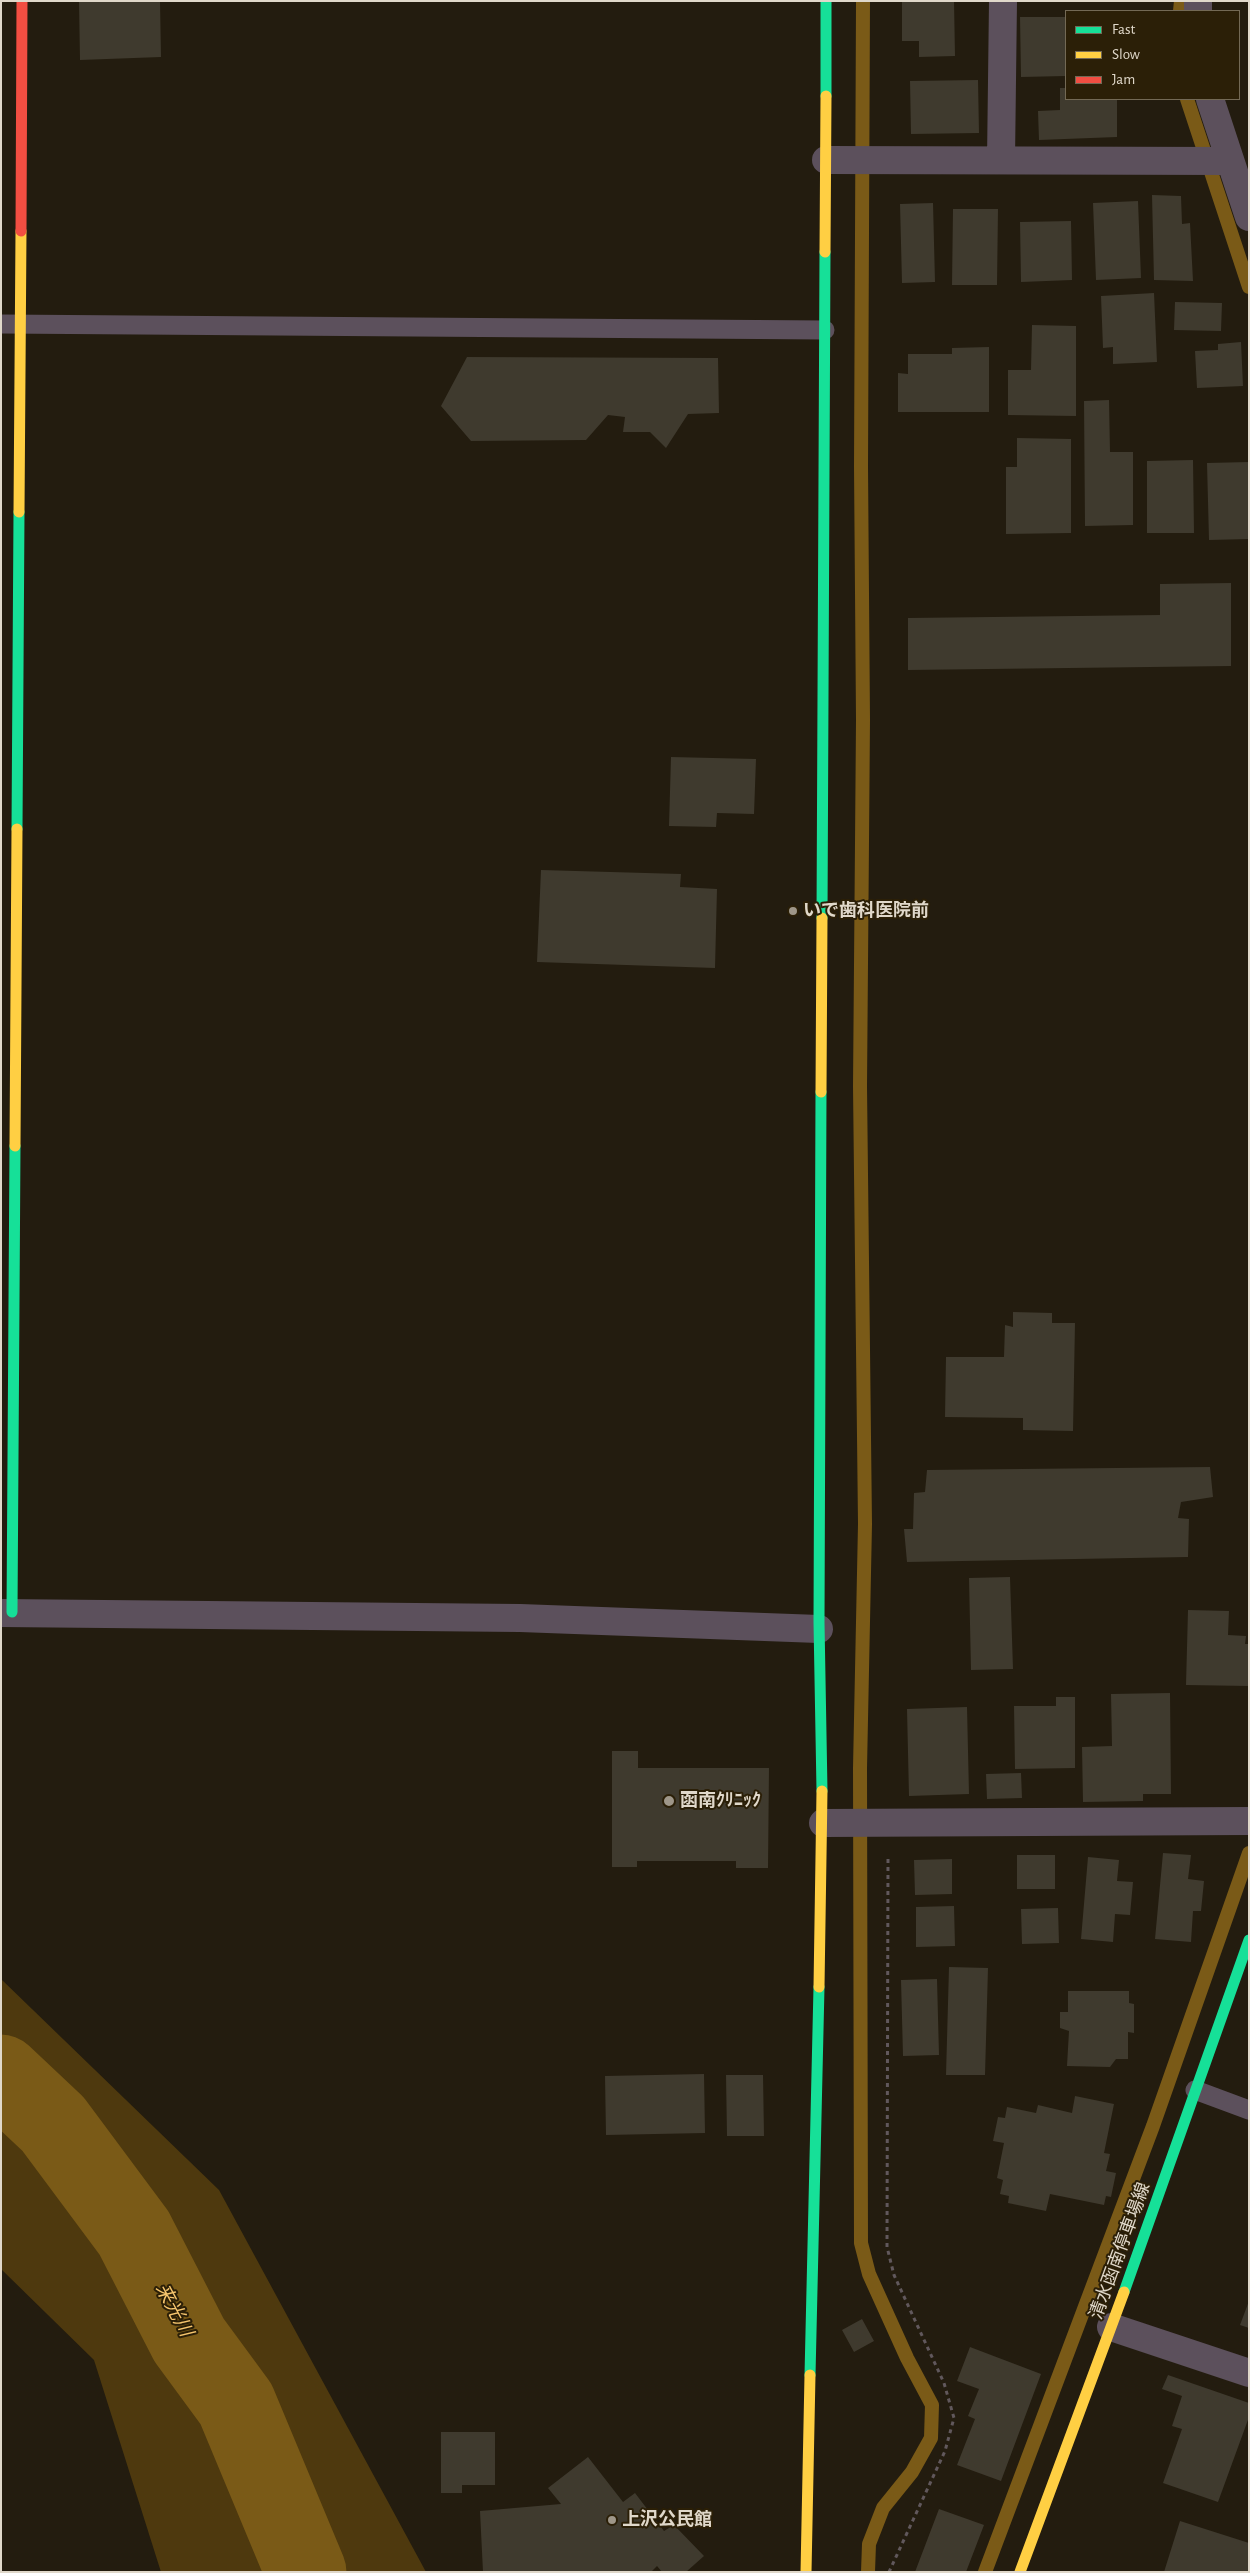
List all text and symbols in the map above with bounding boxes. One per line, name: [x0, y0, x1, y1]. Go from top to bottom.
legend: [1065, 10, 1240, 100]
text: Fast: [1112, 22, 1135, 37]
text: Slow: [1112, 47, 1140, 62]
text: Jam: [1112, 72, 1135, 87]
place label: いで歯科医院前: [803, 900, 929, 922]
marker: いで歯科医院前: [787, 905, 799, 917]
place label: 函南ｸﾘﾆｯｸ: [680, 1790, 761, 1812]
marker: 函南ｸﾘﾆｯｸ: [662, 1794, 676, 1808]
street label: 清水函南停車場線: [1085, 2180, 1155, 2322]
water label: 来光川: [151, 2279, 197, 2341]
place label: 上沢公民館: [622, 2509, 712, 2531]
marker: 上沢公民館: [606, 2514, 618, 2526]

